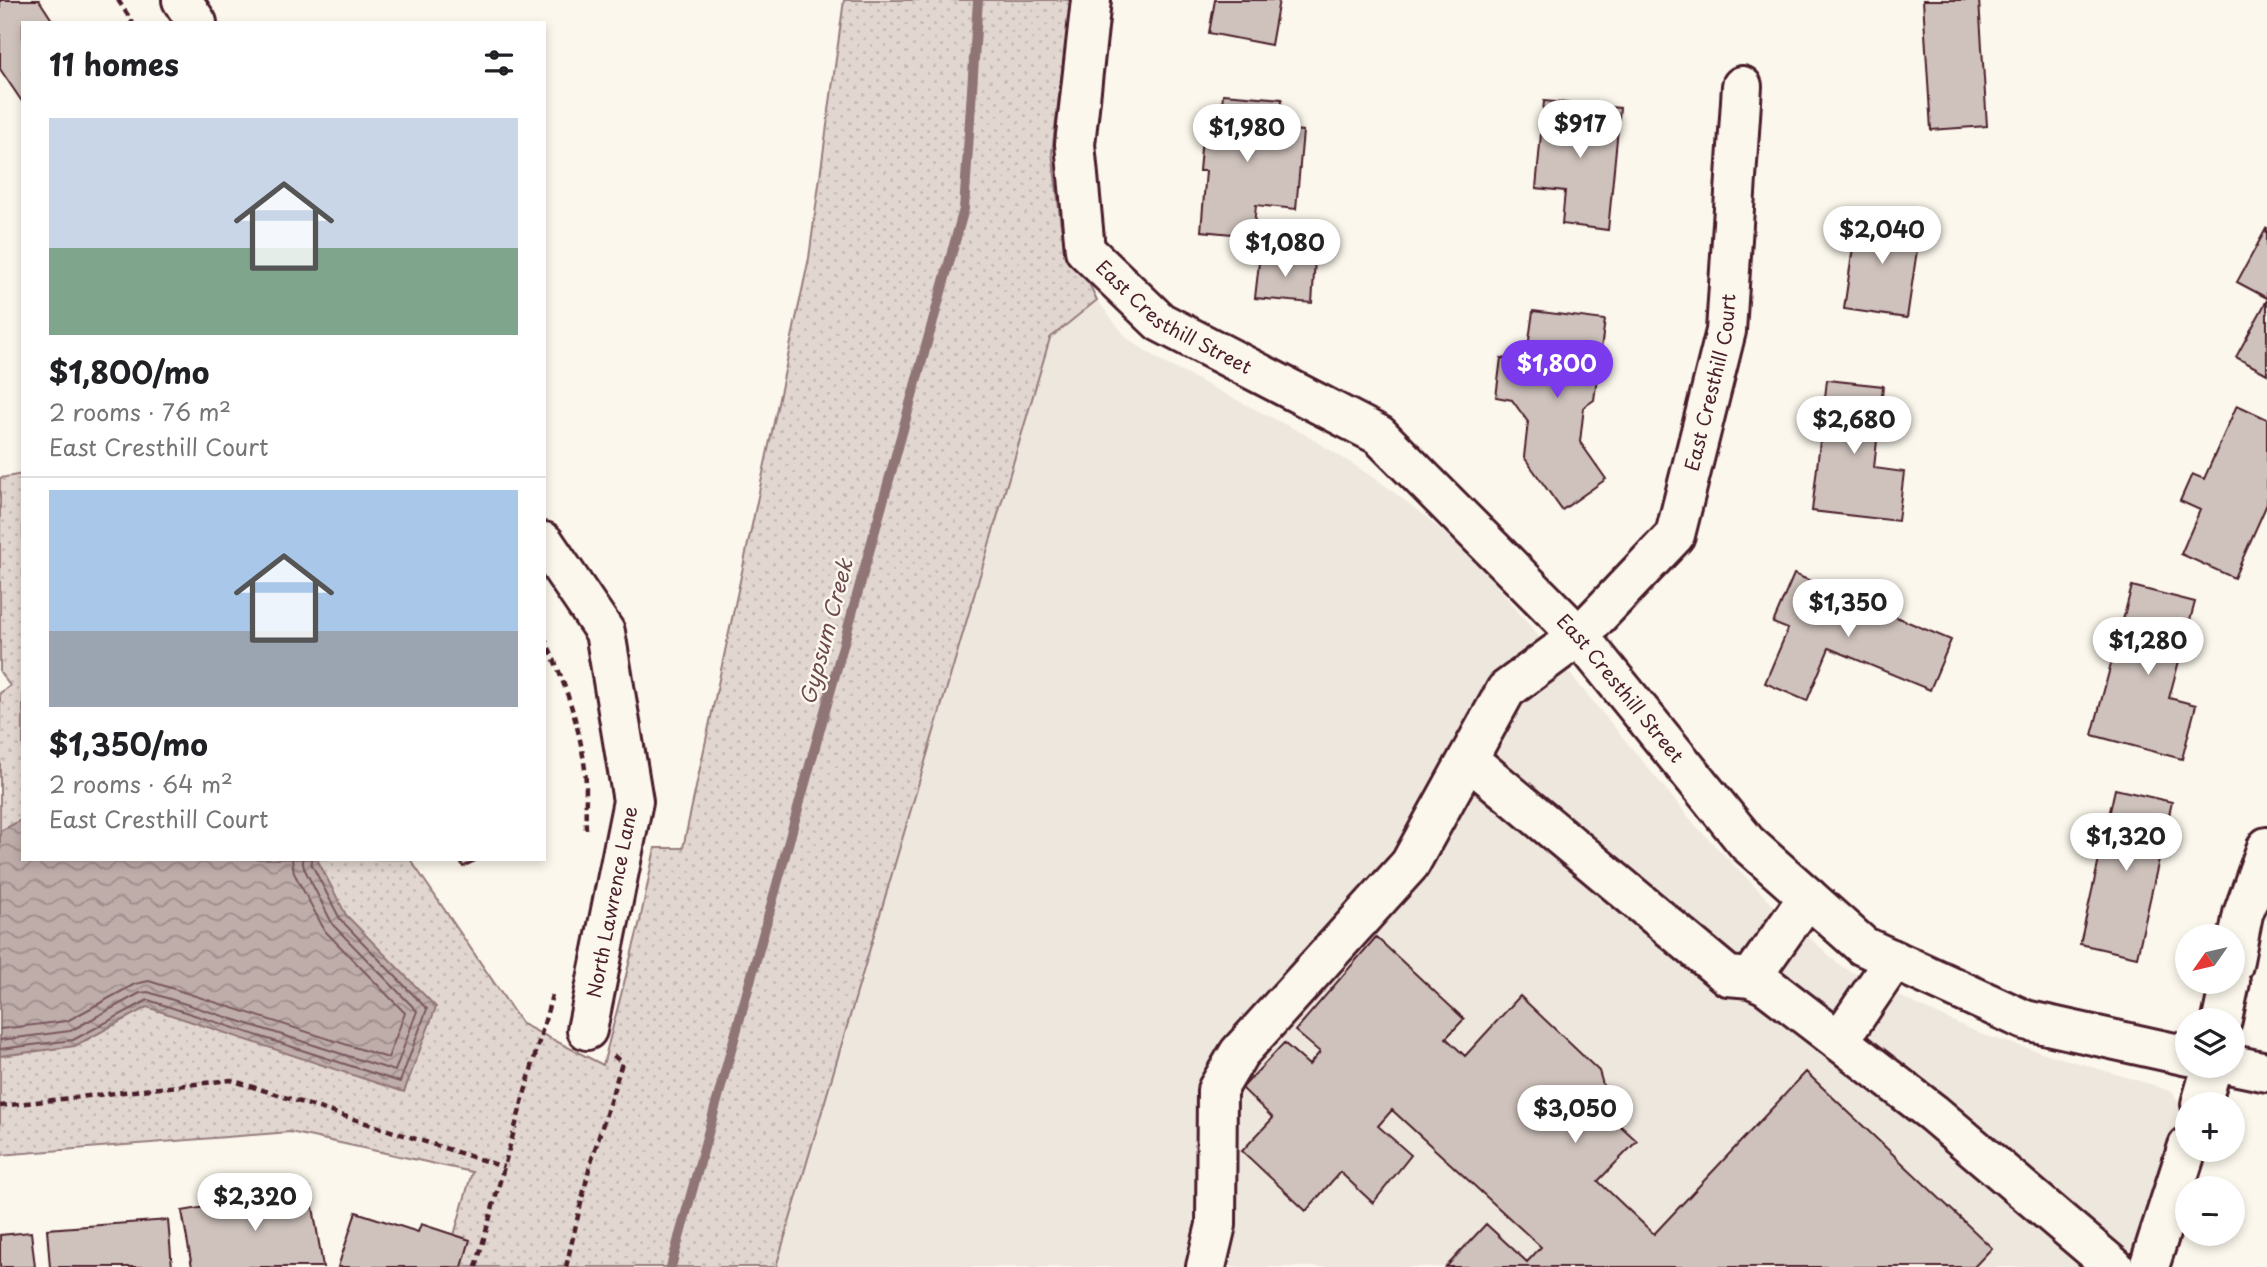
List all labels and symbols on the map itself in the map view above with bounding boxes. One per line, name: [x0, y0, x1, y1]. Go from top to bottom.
pin: $917: [1539, 100, 1621, 160]
pin: $1,980: [1190, 104, 1304, 164]
pin: $2,040: [1825, 206, 1939, 266]
pin: $1,080: [1228, 219, 1342, 279]
street label: East Cresthill Street: [1090, 253, 1257, 380]
street label: East Cresthill Court: [1677, 292, 1741, 474]
pin: $1,800: [1500, 340, 1614, 400]
pin: $2,680: [1797, 396, 1911, 456]
water label: Gypsum Creek: [790, 554, 860, 708]
pin: $1,350: [1791, 580, 1905, 639]
street label: East Cresthill Street: [1551, 607, 1691, 768]
pin: $1,280: [2091, 618, 2205, 677]
street label: North Lawrence Lane: [579, 804, 643, 1000]
pin: $1,320: [2069, 814, 2183, 873]
north arrow: [2175, 924, 2245, 994]
pin: $3,050: [1518, 1086, 1632, 1145]
pin: $2,320: [198, 1174, 312, 1233]

